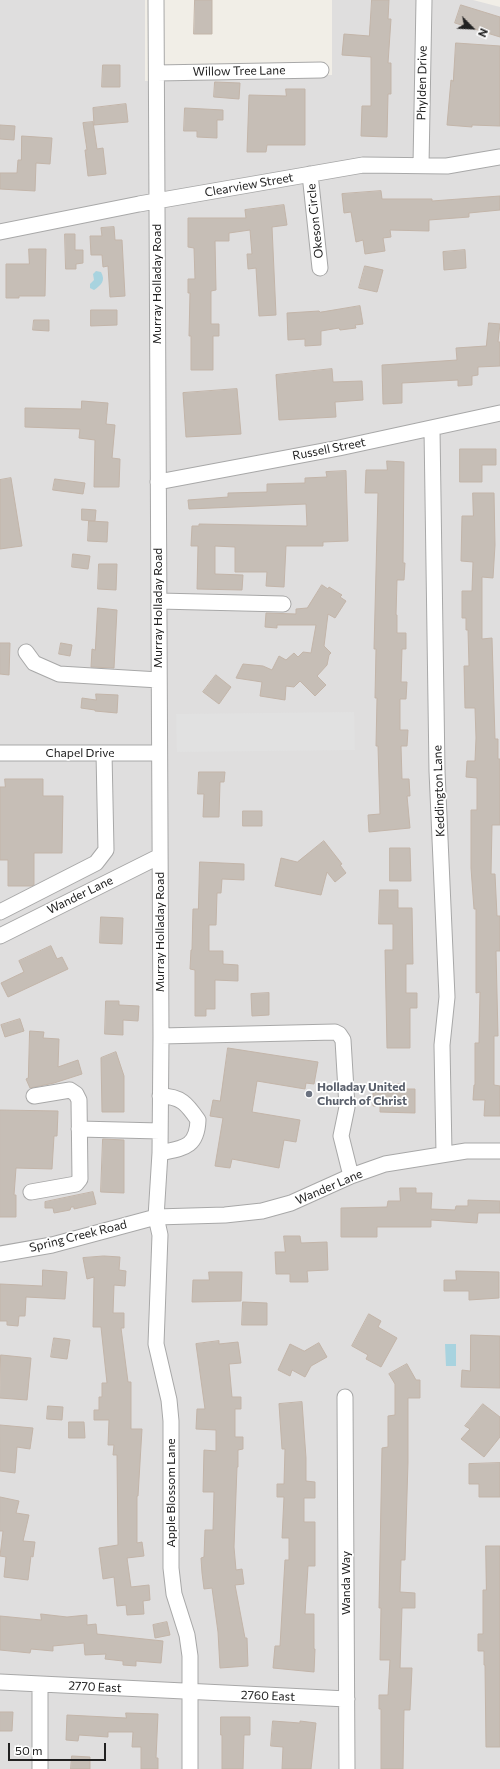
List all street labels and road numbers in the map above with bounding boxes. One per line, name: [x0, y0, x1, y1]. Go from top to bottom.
street label: Phylden Drive: [414, 45, 430, 121]
street label: Willow Tree Lane: [192, 63, 286, 79]
street label: Clearview Street: [203, 170, 295, 200]
street label: Okeson Circle: [304, 183, 326, 259]
street label: Murray Holladay Road: [150, 224, 164, 344]
street label: Russell Street: [291, 435, 367, 463]
street label: Murray Holladay Road: [151, 548, 165, 668]
street label: Keddington Lane: [430, 745, 448, 837]
street label: Chapel Drive: [45, 746, 115, 760]
street label: Murray Holladay Road: [153, 872, 167, 992]
street label: Wander Lane: [45, 873, 115, 917]
street label: Wander Lane: [293, 1166, 365, 1208]
street label: Spring Creek Road: [28, 1217, 128, 1255]
street label: Apple Blossom Lane: [164, 1438, 178, 1548]
street label: Wanda Way: [339, 1551, 353, 1615]
street label: 2770 East: [68, 1678, 122, 1696]
street label: 2760 East: [241, 1688, 295, 1704]

